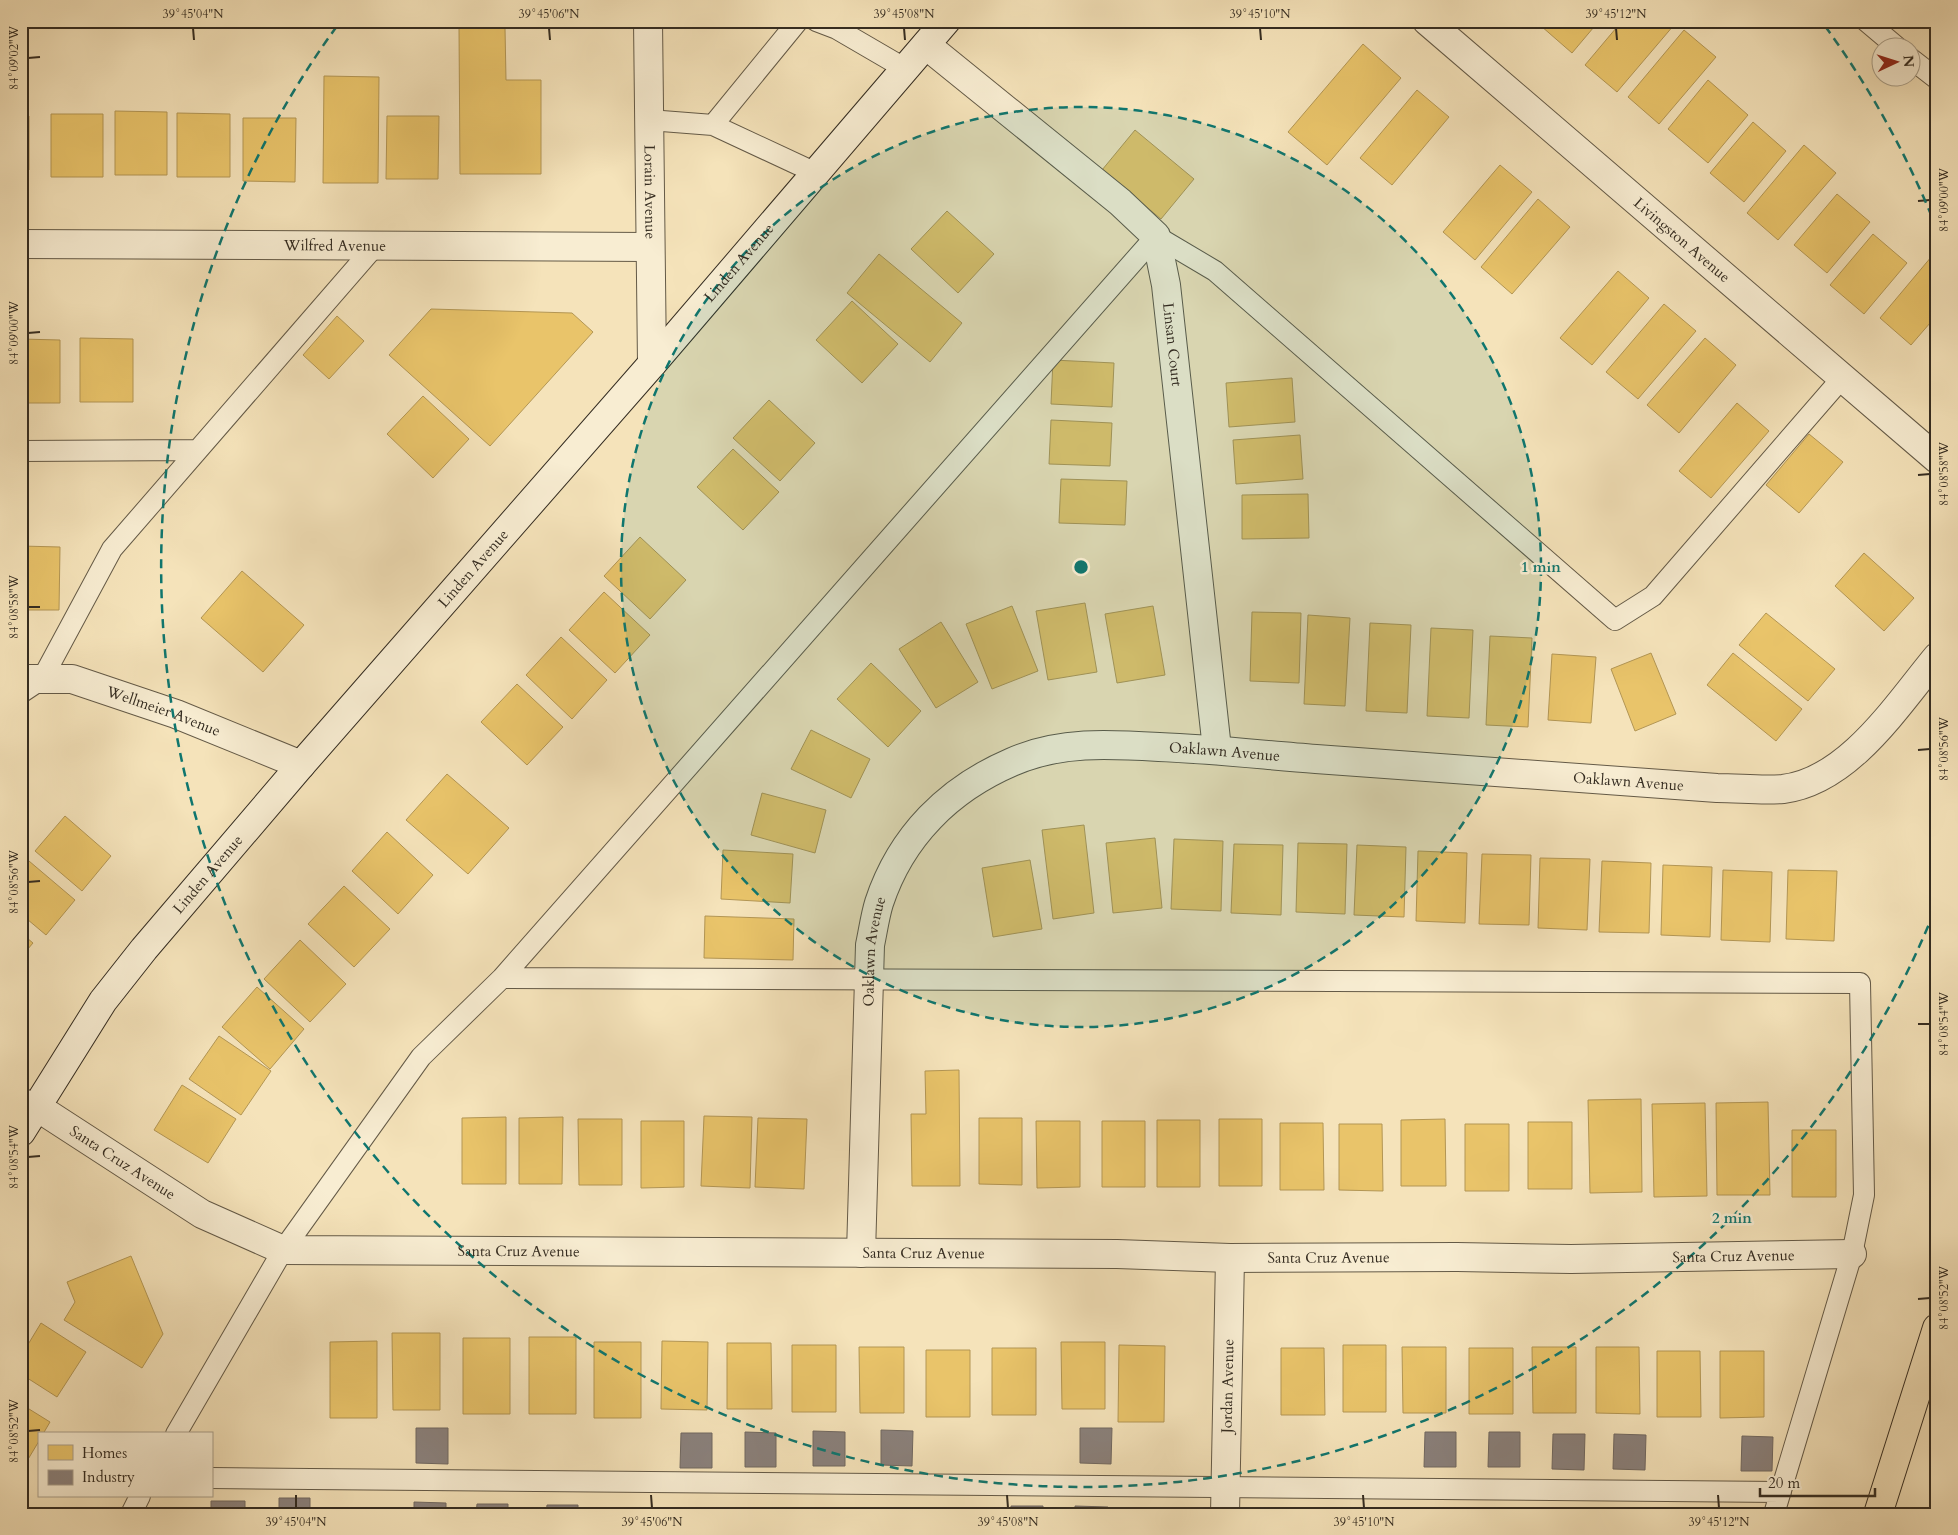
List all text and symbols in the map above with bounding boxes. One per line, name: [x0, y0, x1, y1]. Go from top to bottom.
text: 39°45'04"N: [163, 6, 224, 22]
text: 39°45'06"N: [519, 6, 580, 22]
text: 39°45'08"N: [874, 6, 935, 22]
text: 39°45'10"N: [1230, 6, 1291, 22]
text: 39°45'12"N: [1586, 6, 1647, 22]
text: 84°09'02"W: [6, 25, 22, 90]
north arrow: [1870, 38, 1920, 88]
text: N: [1899, 54, 1918, 68]
street label: Lorain Avenue: [639, 145, 661, 240]
text: 84°09'00"W: [1936, 167, 1952, 232]
street label: Livingston Avenue: [1629, 193, 1735, 287]
street label: Linden Avenue: [699, 219, 778, 306]
street label: Wilfred Avenue: [283, 235, 386, 256]
text: 84°09'00"W: [6, 300, 22, 365]
street label: Linsan Court: [1158, 302, 1187, 388]
text: 84°08'58"W: [1936, 441, 1952, 506]
street label: Linden Avenue: [433, 525, 513, 612]
text: 1 min: [1521, 557, 1561, 577]
centre of rings: [1072, 558, 1090, 576]
text: 84°08'58"W: [6, 574, 22, 639]
street label: Wellmeier Avenue: [103, 681, 224, 741]
text: 84°08'56"W: [1936, 716, 1952, 781]
street label: Oaklawn Avenue: [1169, 737, 1281, 766]
street label: Oaklawn Avenue: [1572, 768, 1685, 796]
street label: Linden Avenue: [168, 830, 247, 918]
text: 84°08'56"W: [6, 849, 22, 914]
street label: Oaklawn Avenue: [858, 893, 891, 1007]
text: 84°08'54"W: [1936, 991, 1952, 1056]
street label: Santa Cruz Avenue: [66, 1121, 180, 1204]
text: 84°08'54"W: [6, 1124, 22, 1189]
text: 2 min: [1712, 1208, 1752, 1228]
street label: Santa Cruz Avenue: [457, 1241, 580, 1261]
street label: Santa Cruz Avenue: [862, 1243, 985, 1263]
street label: Santa Cruz Avenue: [1672, 1245, 1795, 1267]
street label: Santa Cruz Avenue: [1267, 1247, 1390, 1268]
text: 84°08'52"W: [1936, 1265, 1952, 1330]
street label: Jordan Avenue: [1217, 1338, 1238, 1435]
text: 84°08'52"W: [6, 1398, 22, 1463]
legend: [38, 1432, 212, 1498]
text: Homes: [82, 1443, 127, 1463]
scale bar: [1760, 1465, 1876, 1497]
text: Industry: [82, 1467, 135, 1487]
text: 20 m: [1768, 1473, 1800, 1493]
text: 39°45'04"N: [266, 1514, 327, 1530]
text: 39°45'06"N: [622, 1514, 683, 1530]
text: 39°45'08"N: [978, 1514, 1039, 1530]
text: 39°45'10"N: [1334, 1514, 1395, 1530]
text: 39°45'12"N: [1689, 1514, 1750, 1530]

